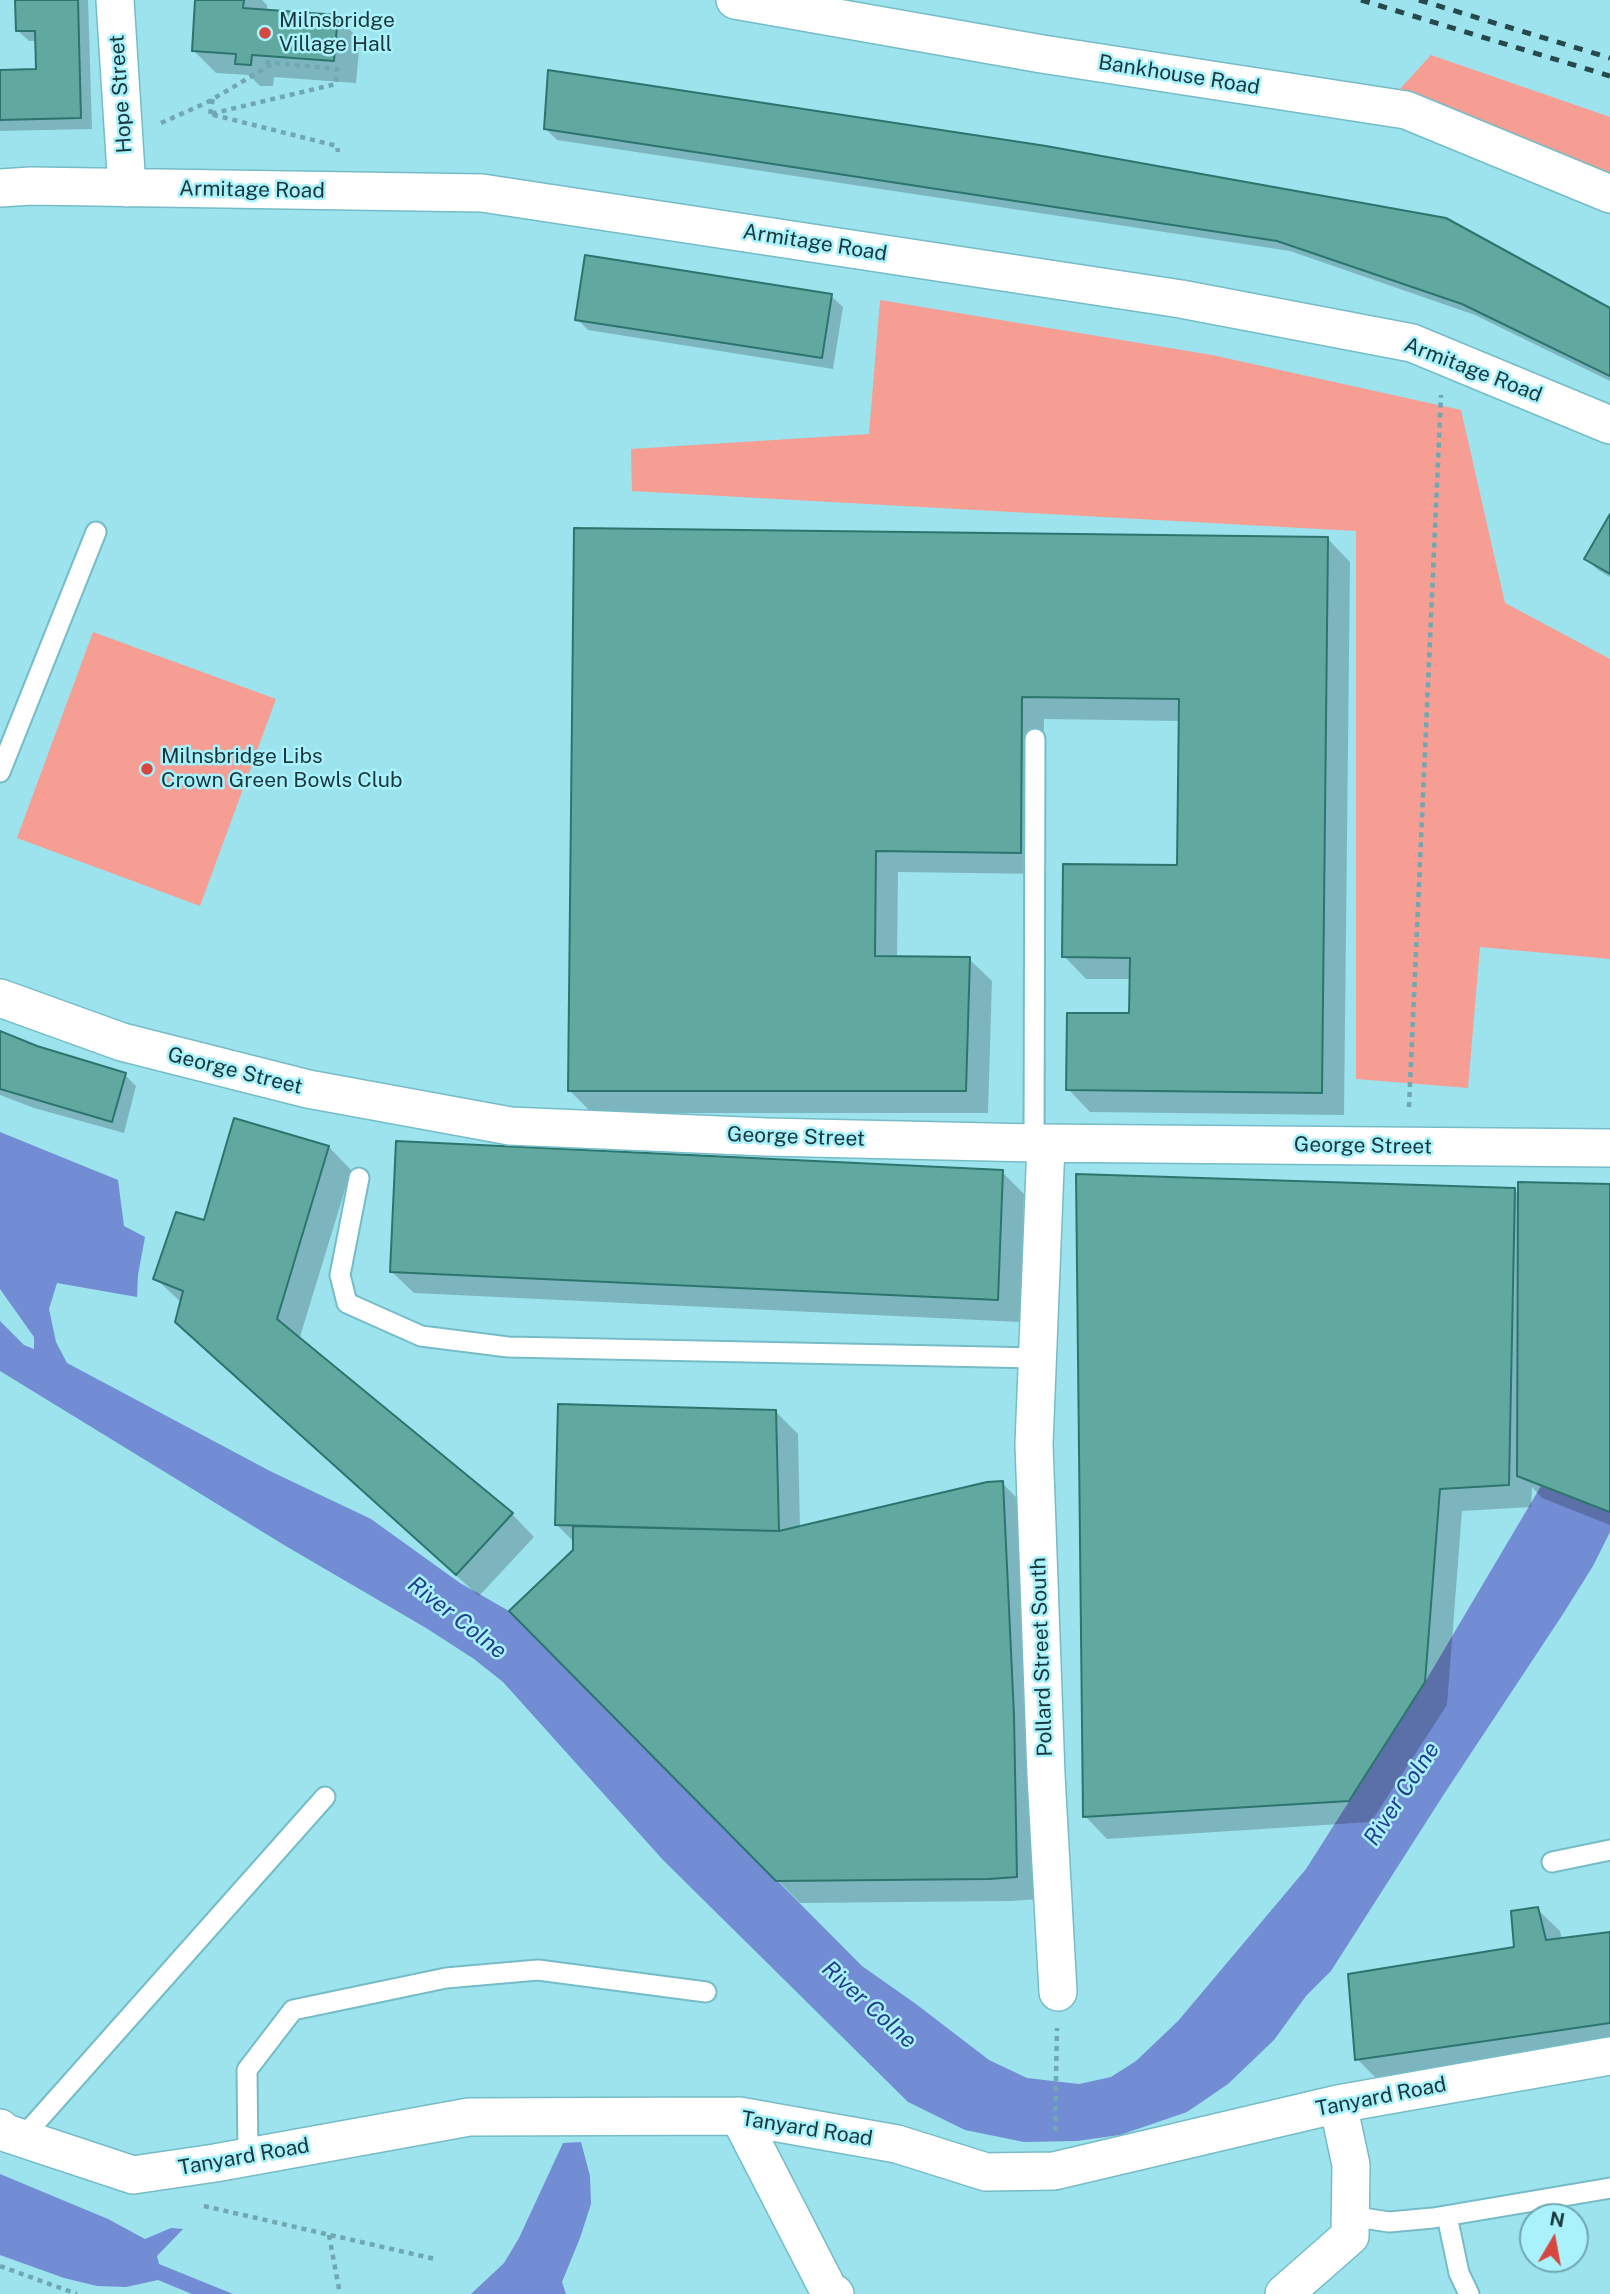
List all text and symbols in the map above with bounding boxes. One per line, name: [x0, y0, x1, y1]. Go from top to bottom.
place label: Milnsbridge Village Hall: [279, 8, 395, 58]
marker: Milnsbridge Village Hall: [257, 25, 273, 41]
street label: Hope Street: [104, 34, 138, 154]
street label: Bankhouse Road: [1096, 50, 1262, 100]
street label: Armitage Road: [179, 176, 325, 204]
street label: Armitage Road: [741, 219, 889, 267]
street label: Armitage Road: [1400, 332, 1546, 408]
place label: Milnsbridge Libs Crown Green Bowls Club: [161, 744, 403, 794]
marker: Milnsbridge Libs Crown Green Bowls Club: [139, 761, 155, 777]
street label: George Street: [165, 1042, 305, 1100]
street label: George Street: [727, 1122, 865, 1152]
street label: George Street: [1294, 1132, 1432, 1160]
street label: Pollard Street South: [1026, 1557, 1058, 1757]
water label: River Colne: [402, 1571, 512, 1665]
water label: River Colne: [1358, 1737, 1446, 1851]
water label: River Colne: [816, 1955, 922, 2055]
street label: Tanyard Road: [1314, 2072, 1448, 2122]
street label: Tanyard Road: [740, 2106, 874, 2152]
street label: Tanyard Road: [177, 2133, 311, 2181]
north arrow: [1519, 2203, 1589, 2273]
text: N: [1548, 2207, 1567, 2231]

